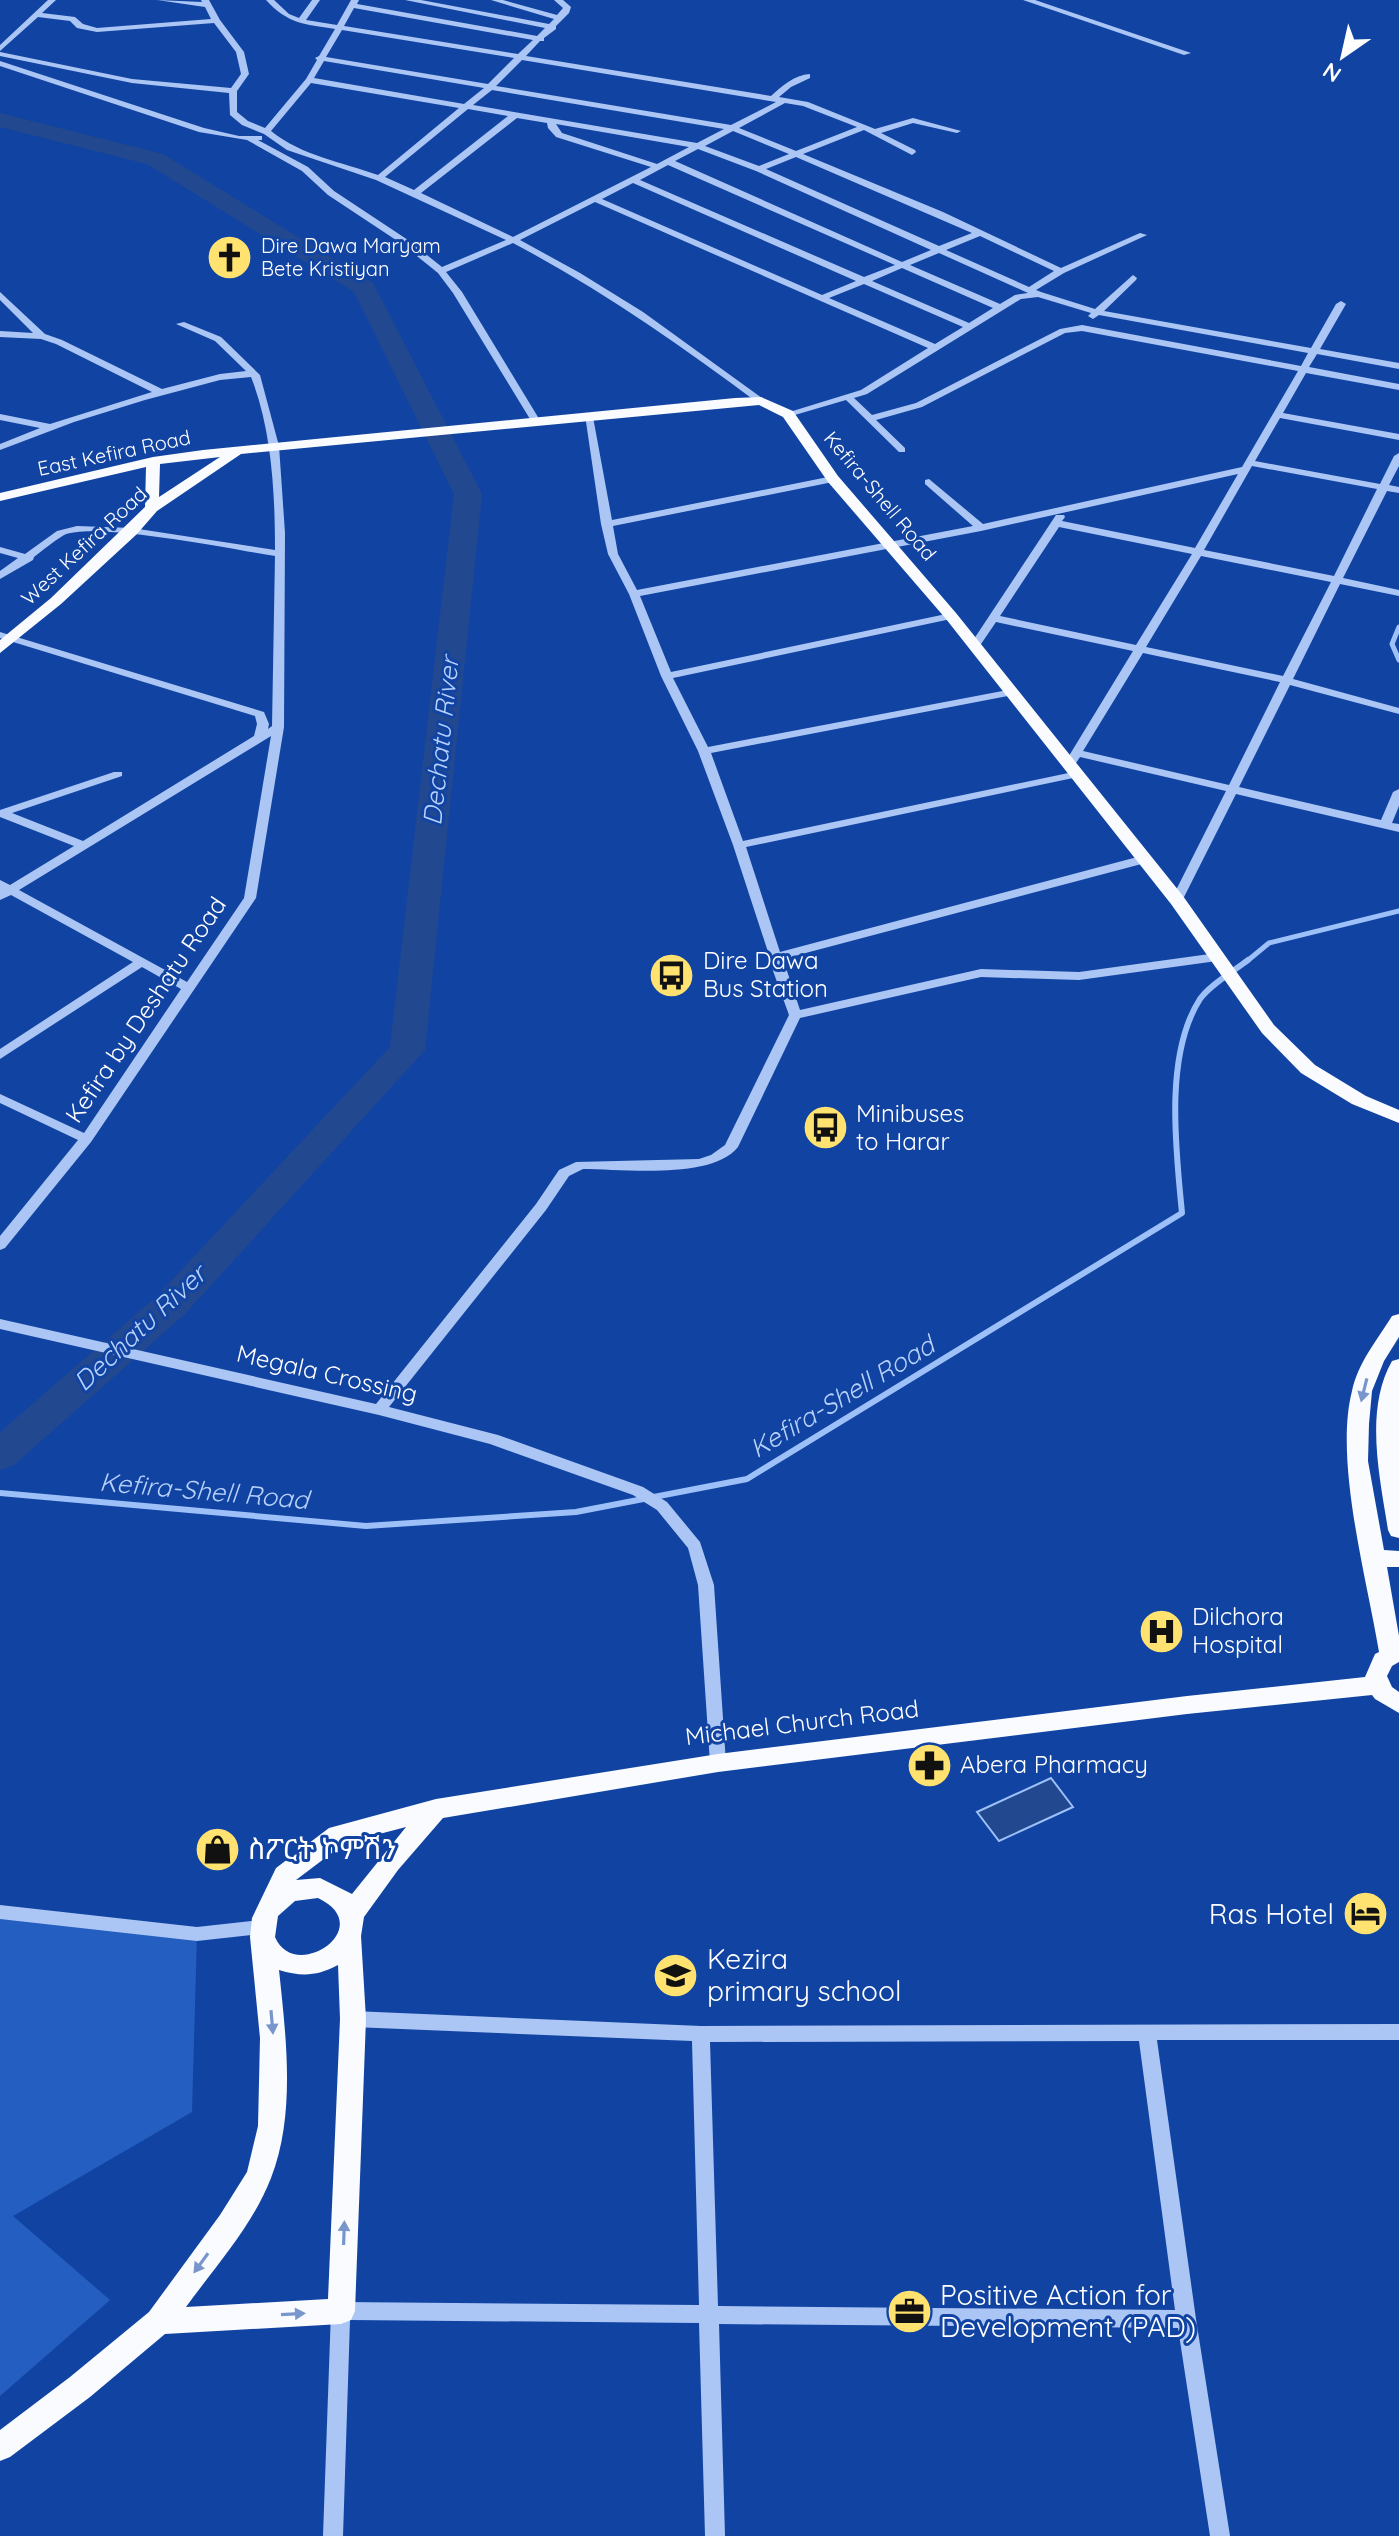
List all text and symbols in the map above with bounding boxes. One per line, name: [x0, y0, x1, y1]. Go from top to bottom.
north arrow: [1303, 16, 1383, 96]
text: N: [1317, 56, 1346, 89]
church icon: Dire Dawa Maryam Bete Kristiyan: [206, 233, 254, 281]
place label: Dire Dawa Maryam Bete Kristiyan: [261, 233, 441, 281]
street label: East Kefira Road: [35, 424, 193, 481]
street label: Kefira-Shell Road: [819, 426, 942, 566]
street label: West Kefira Road: [16, 481, 152, 610]
water label: Dechatu River: [415, 652, 466, 827]
street label: Kefira by Deshatu Road: [58, 891, 232, 1128]
place label: Dire Dawa Bus Station: [703, 945, 828, 1003]
bus stop icon: Dire Dawa Bus Station: [648, 951, 696, 999]
place label: Minibuses to Harar: [856, 1098, 964, 1156]
bus stop icon: Minibuses to Harar: [801, 1104, 849, 1152]
water label: Dechatu River: [66, 1256, 215, 1398]
water label: Kefira-Shell Road: [743, 1327, 943, 1465]
street label: Megala Crossing: [234, 1338, 421, 1408]
one-way arrow: [1357, 1378, 1369, 1403]
water label: Kefira-Shell Road: [98, 1465, 313, 1516]
place label: Dilchora Hospital: [1192, 1601, 1284, 1659]
hospital icon: Dilchora Hospital: [1137, 1607, 1185, 1655]
street label: Michael Church Road: [683, 1693, 920, 1751]
pharmacy icon: Abera Pharmacy: [905, 1741, 953, 1789]
place label: Abera Pharmacy: [960, 1749, 1148, 1779]
shop icon: ስፖርት ኮምሽን: [193, 1825, 241, 1873]
place label: ስፖርት ኮምሽን: [248, 1831, 396, 1866]
hotel icon: Ras Hotel: [1341, 1890, 1389, 1938]
place label: Ras Hotel: [1209, 1896, 1334, 1931]
place label: Kezira primary school: [707, 1941, 901, 2008]
school or university icon: Kezira primary school: [652, 1951, 700, 1999]
one-way arrow: [265, 2010, 278, 2035]
one-way arrow: [338, 2220, 351, 2245]
one-way arrow: [194, 2253, 210, 2273]
place label: Positive Action for Development (PAD): [940, 2277, 1196, 2344]
office icon: Positive Action for Development (PAD): [885, 2287, 933, 2335]
one-way arrow: [281, 2307, 306, 2320]

